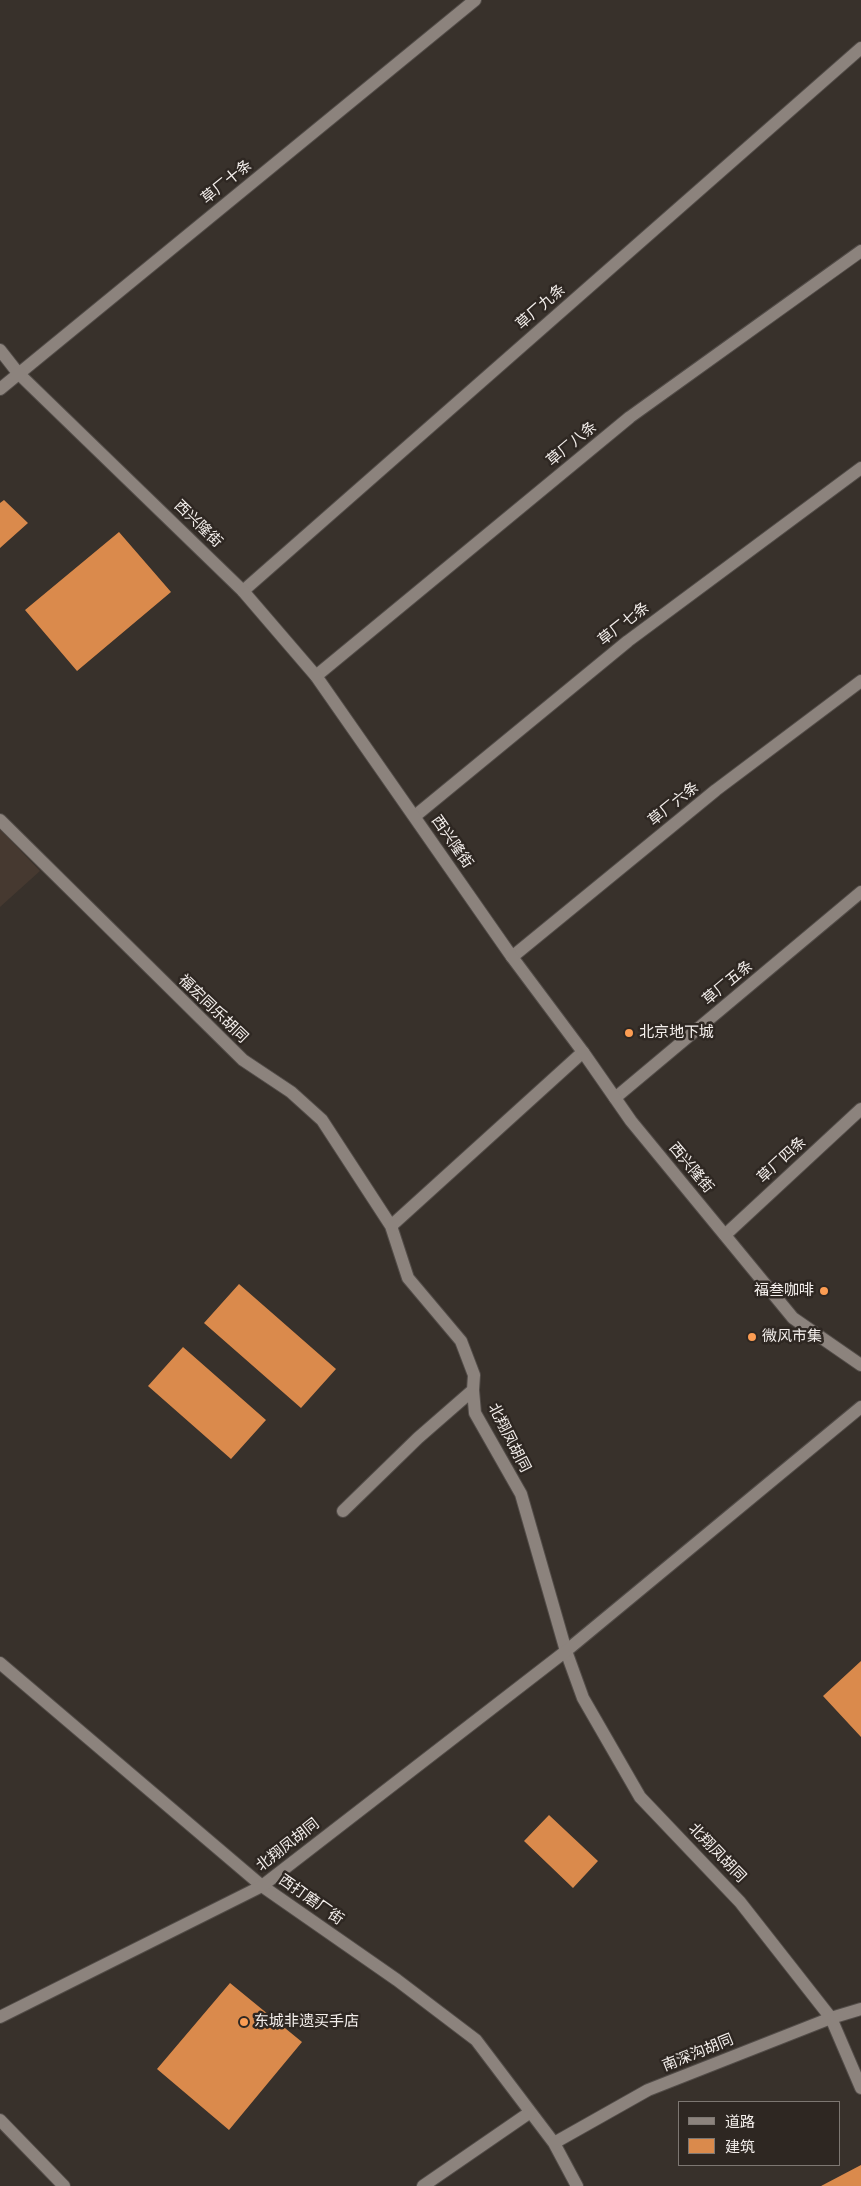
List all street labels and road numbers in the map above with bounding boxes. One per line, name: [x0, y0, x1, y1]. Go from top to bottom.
street label: 草厂十条: [198, 156, 256, 208]
street label: 草厂九条: [512, 281, 570, 333]
street label: 草厂八条: [543, 418, 601, 470]
street label: 西兴隆街: [170, 497, 226, 551]
street label: 草厂七条: [595, 598, 653, 650]
street label: 草厂六条: [645, 778, 703, 830]
street label: 西兴隆街: [427, 812, 477, 872]
street label: 草厂五条: [699, 957, 757, 1009]
street label: 福宏同乐胡同: [174, 971, 252, 1047]
street label: 草厂四条: [754, 1133, 810, 1187]
street label: 西兴隆街: [665, 1139, 717, 1197]
street label: 北翔凤胡同: [484, 1401, 534, 1475]
street label: 北翔凤胡同: [253, 1815, 323, 1875]
street label: 北翔凤胡同: [684, 1820, 750, 1886]
street label: 西打磨厂街: [275, 1871, 347, 1929]
street label: 南深沟胡同: [660, 2031, 736, 2075]

